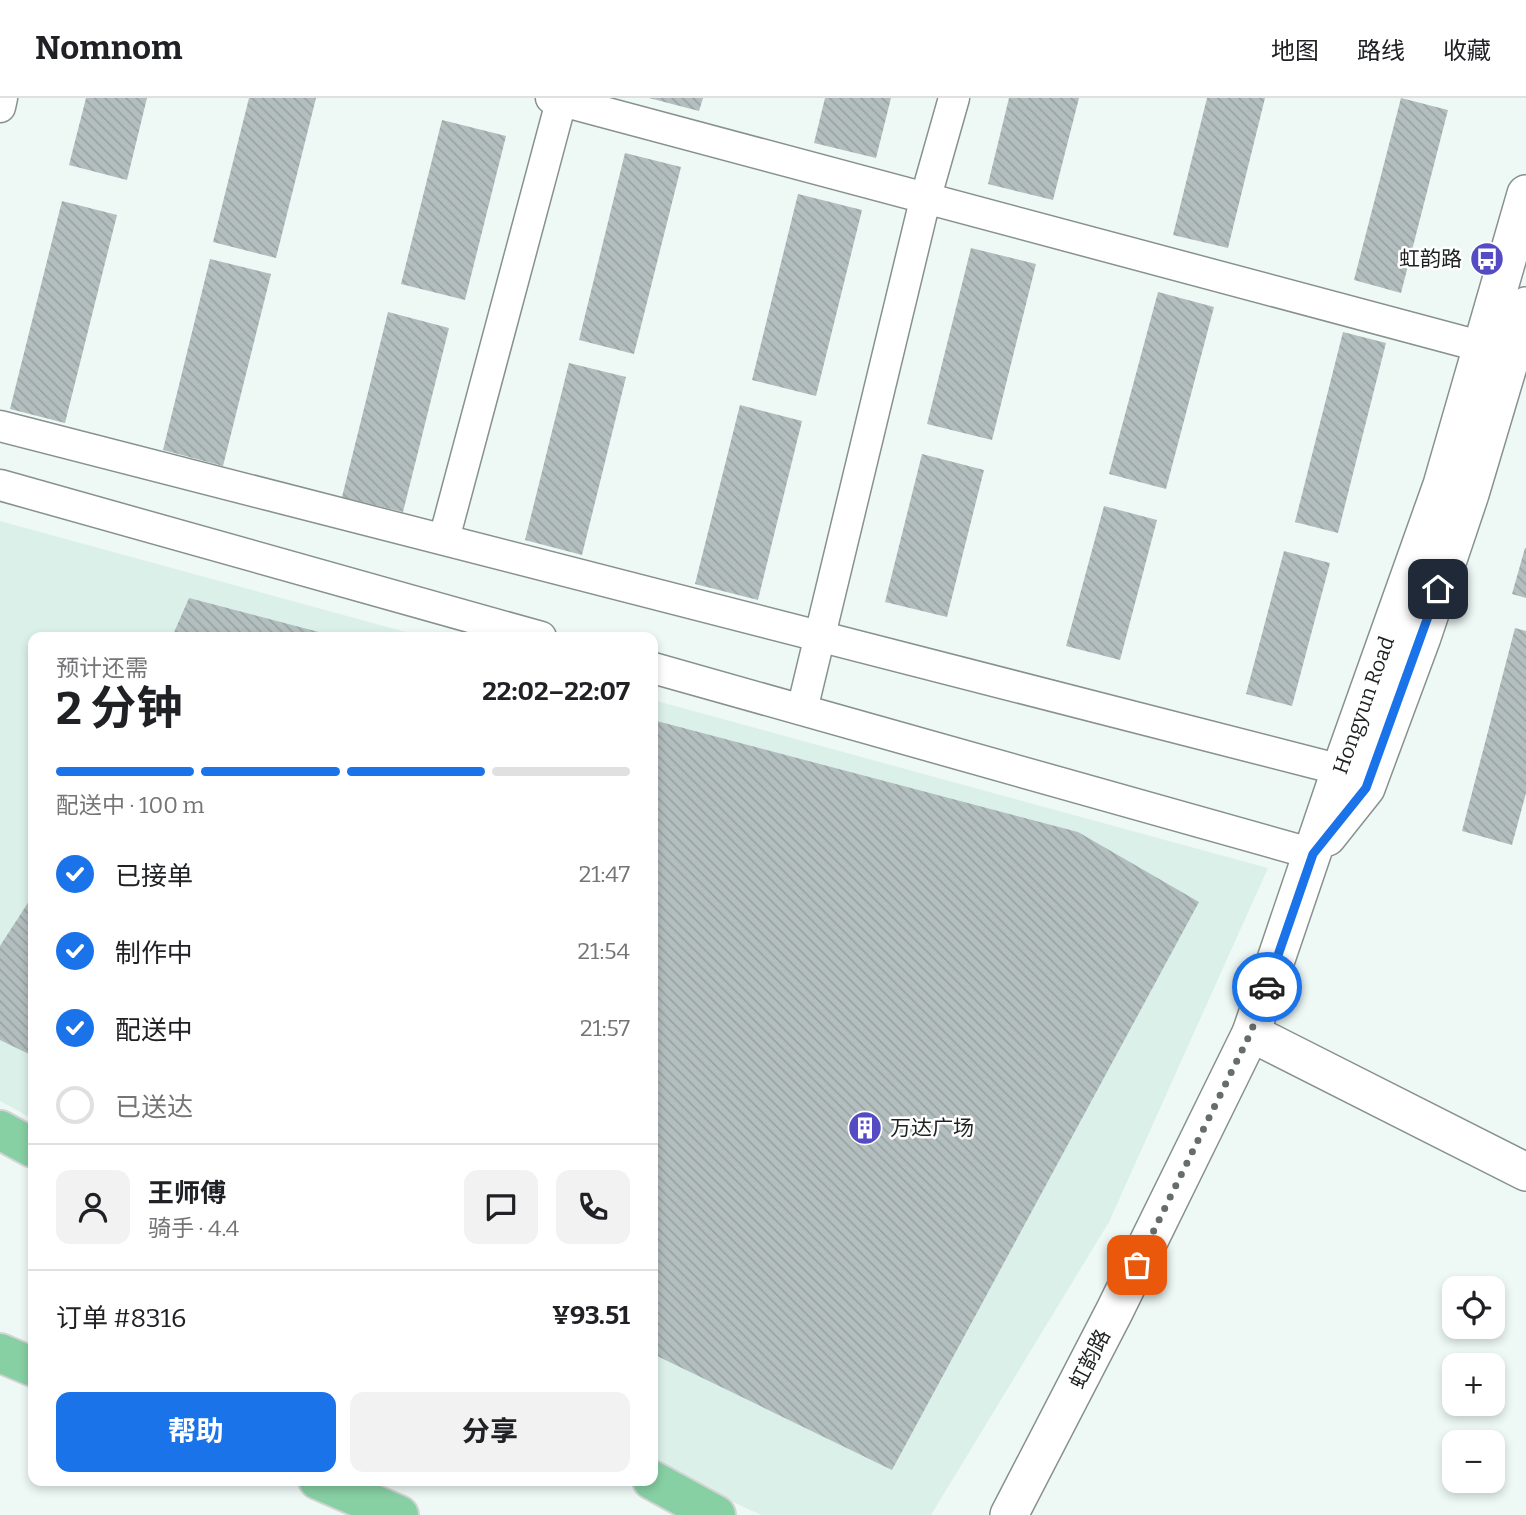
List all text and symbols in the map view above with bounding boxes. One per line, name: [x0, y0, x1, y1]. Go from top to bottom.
text: Nomnom: [35, 28, 183, 68]
text: 地图: [1271, 37, 1319, 65]
text: 路线: [1357, 37, 1405, 65]
text: 收藏: [1443, 37, 1491, 65]
bus stop icon: 虹韵路: [1468, 240, 1506, 278]
place label: 虹韵路: [1399, 246, 1462, 272]
pin: [1408, 559, 1468, 619]
icon: home: [1419, 570, 1457, 608]
street label: Hongyun Road: [1327, 633, 1400, 778]
text: 预计还需: [56, 654, 148, 682]
text: 22:02–22:07: [482, 676, 630, 707]
text: 2 分钟: [56, 681, 182, 736]
text: 配送中 · 100 m: [56, 791, 204, 819]
icon: check: [56, 855, 94, 893]
text: 21:47: [579, 860, 630, 888]
text: 已接单: [115, 861, 193, 892]
icon: check: [56, 932, 94, 970]
text: 21:54: [578, 937, 630, 965]
text: 制作中: [115, 938, 193, 969]
courier: [1232, 952, 1302, 1022]
icon: car: [1248, 968, 1286, 1006]
icon: check: [56, 1009, 94, 1047]
text: 21:57: [580, 1014, 630, 1042]
text: 配送中: [115, 1015, 193, 1046]
text: 已送达: [115, 1092, 193, 1123]
building icon: 万达广场: [846, 1109, 884, 1147]
place label: 万达广场: [890, 1115, 974, 1141]
button: person: [56, 1170, 130, 1244]
button: chat: [464, 1170, 538, 1244]
button: phone: [556, 1170, 630, 1244]
text: 王师傅: [148, 1178, 226, 1209]
text: 骑手 · 4.4: [148, 1214, 239, 1242]
pin: [1107, 1235, 1167, 1295]
icon: bag: [1118, 1246, 1156, 1284]
map controls: [1442, 1276, 1505, 1493]
button: locate: [1442, 1276, 1505, 1339]
text: ¥93.51: [552, 1300, 630, 1331]
text: 订单 #8316: [56, 1303, 186, 1334]
street label: 虹韵路: [1064, 1325, 1116, 1393]
button: +: [1442, 1353, 1505, 1416]
button: 帮助: [56, 1392, 336, 1472]
button: 分享: [350, 1392, 630, 1472]
button: −: [1442, 1430, 1505, 1493]

